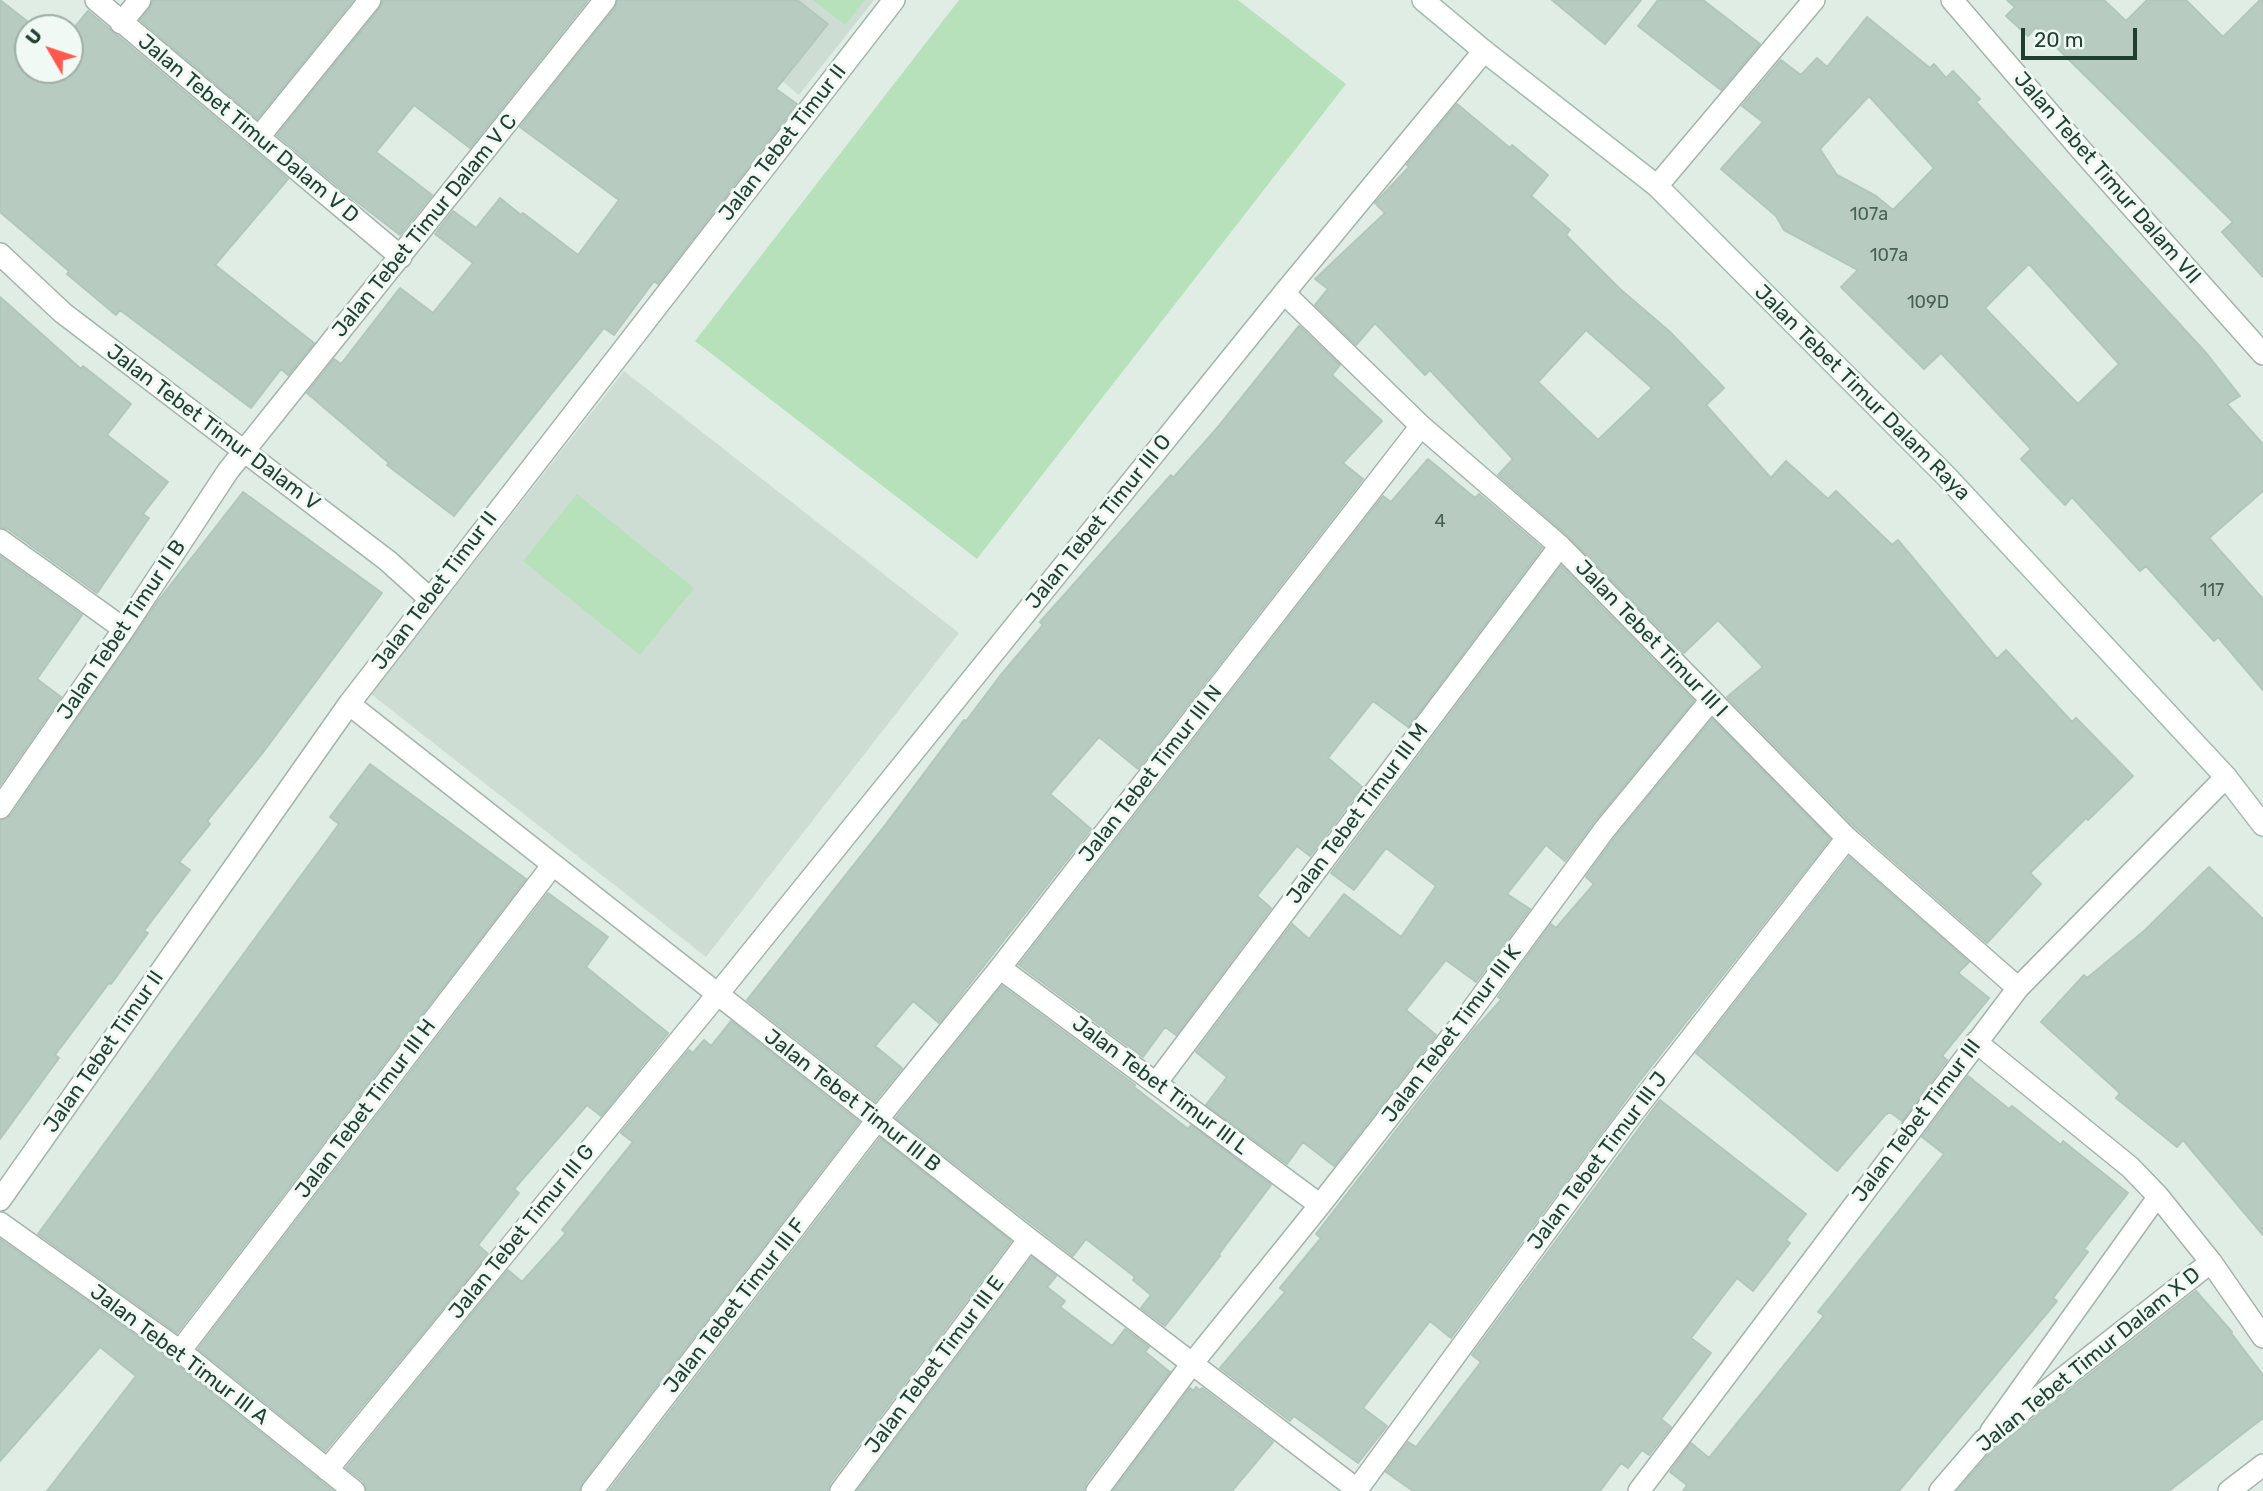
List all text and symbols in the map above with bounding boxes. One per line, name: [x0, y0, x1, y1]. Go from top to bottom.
north arrow: [14, 14, 84, 84]
scale bar: [2025, 14, 2140, 58]
text: U: [21, 24, 47, 49]
text: 20 m: [2034, 27, 2083, 52]
street label: Jalan Tebet Timur Dalam V D: [133, 29, 363, 229]
street label: Jalan Tebet Timur II: [714, 60, 852, 226]
street label: Jalan Tebet Timur Dalam VII: [2008, 67, 2206, 289]
street label: Jalan Tebet Timur Dalam V C: [327, 109, 523, 343]
house number: 107a: [1850, 204, 1888, 226]
house number: 107a: [1870, 245, 1908, 267]
street label: Jalan Tebet Timur Dalam Raya: [1749, 280, 1975, 506]
house number: 109D: [1907, 292, 1949, 314]
street label: Jalan Tebet Timur Dalam V: [101, 339, 325, 517]
street label: Jalan Tebet Timur III O: [1021, 430, 1177, 614]
street label: Jalan Tebet Timur II: [367, 507, 503, 675]
house number: 4: [1434, 511, 1446, 533]
street label: Jalan Tebet Timur II B: [53, 535, 191, 725]
street label: Jalan Tebet Timur III I: [1570, 555, 1732, 723]
house number: 117: [2200, 580, 2224, 602]
street label: Jalan Tebet Timur III N: [1074, 681, 1228, 867]
street label: Jalan Tebet Timur III M: [1282, 719, 1434, 909]
street label: Jalan Tebet Timur III K: [1377, 940, 1527, 1128]
street label: Jalan Tebet Timur II: [39, 966, 169, 1138]
street label: Jalan Tebet Timur III L: [1067, 1011, 1253, 1161]
street label: Jalan Tebet Timur III H: [290, 1014, 442, 1204]
street label: Jalan Tebet Timur III B: [759, 1024, 945, 1178]
street label: Jalan Tebet Timur III: [1847, 1034, 1987, 1208]
street label: Jalan Tebet Timur III J: [1523, 1067, 1673, 1255]
street label: Jalan Tebet Timur III G: [444, 1140, 600, 1324]
street label: Jalan Tebet Timur III F: [659, 1214, 811, 1398]
street label: Jalan Tebet Timur Dalam X D: [1972, 1262, 2206, 1458]
street label: Jalan Tebet Timur III E: [860, 1271, 1010, 1459]
street label: Jalan Tebet Timur III A: [85, 1280, 273, 1430]

